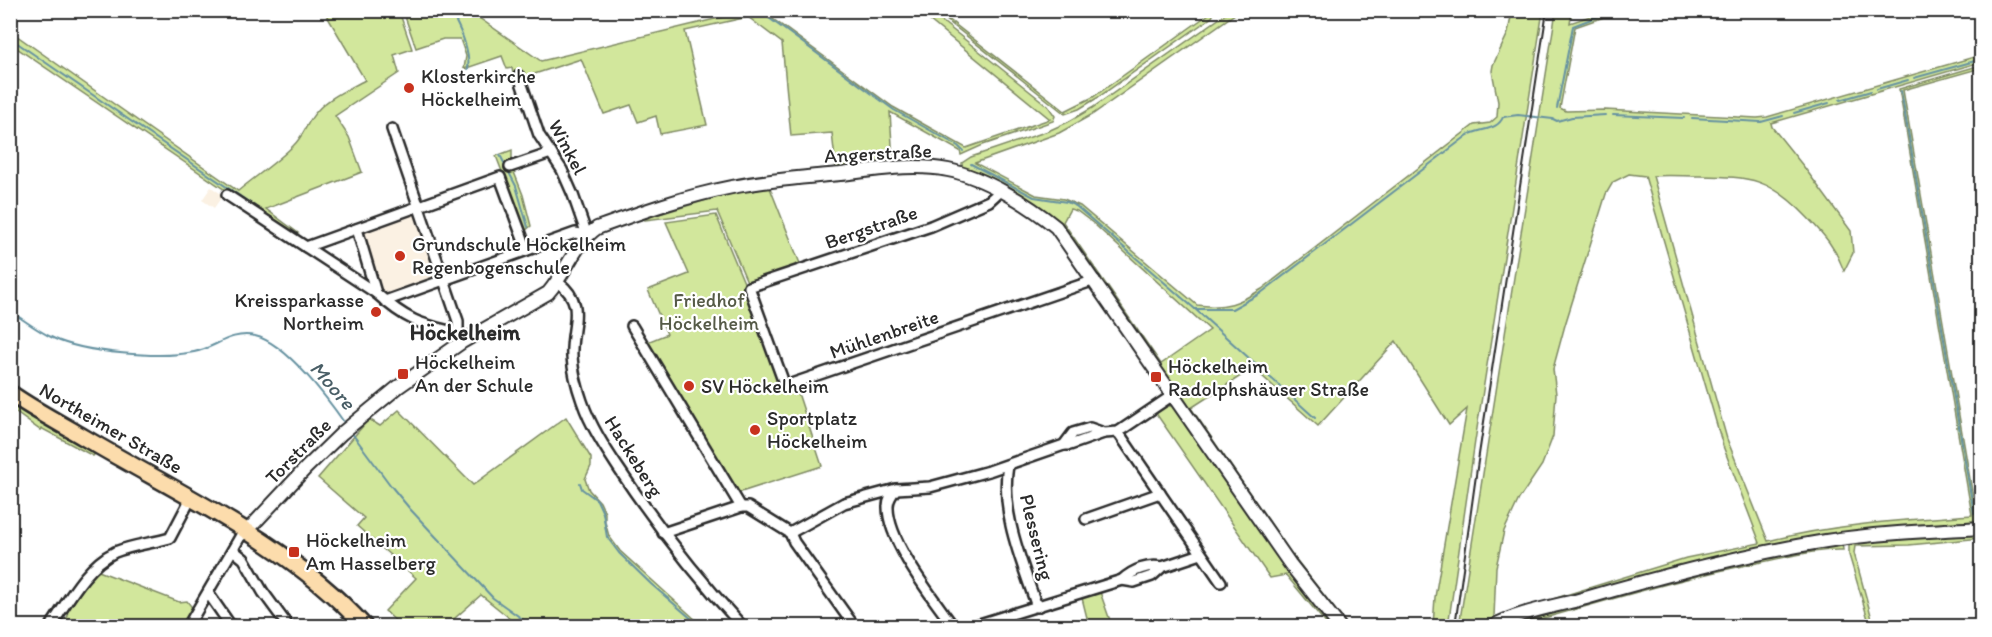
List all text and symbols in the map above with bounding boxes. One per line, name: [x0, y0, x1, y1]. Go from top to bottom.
place label: Klosterkirche Höckelheim: [421, 64, 536, 111]
marker: Klosterkirche Höckelheim: [402, 81, 416, 95]
street label: Winkel: [544, 115, 593, 179]
street label: Angerstraße: [824, 138, 932, 168]
street label: Bergstraße: [822, 200, 920, 254]
place label: Grundschule Höckelheim Regenbogenschule: [412, 232, 626, 279]
marker: Grundschule Höckelheim Regenbogenschule: [393, 249, 407, 263]
place label: Kreissparkasse Northeim: [234, 288, 364, 335]
park label: Friedhof Höckelheim: [659, 288, 759, 335]
street label: Mühlenbreite: [826, 304, 942, 364]
marker: Kreissparkasse Northeim: [369, 305, 383, 319]
district label: Höckelheim: [410, 319, 520, 346]
place label: Höckelheim An der Schule: [415, 350, 533, 397]
place label: Höckelheim Radolphshäuser Straße: [1168, 354, 1369, 401]
water label: Moore: [305, 356, 362, 415]
marker: Höckelheim An der Schule: [396, 367, 410, 381]
marker: Höckelheim Radolphshäuser Straße: [1149, 370, 1163, 384]
place label: SV Höckelheim: [701, 374, 829, 398]
street label: Northeimer Straße: [35, 377, 187, 479]
marker: SV Höckelheim: [682, 379, 696, 393]
place label: Sportplatz Höckelheim: [767, 406, 867, 453]
street label: Hackeberg: [600, 411, 669, 502]
street label: Torstraße: [260, 413, 336, 489]
marker: Sportplatz Höckelheim: [748, 423, 762, 437]
street label: Plessering: [1015, 491, 1059, 583]
place label: Höckelheim Am Hasselberg: [306, 528, 436, 575]
marker: Höckelheim Am Hasselberg: [287, 545, 301, 559]

